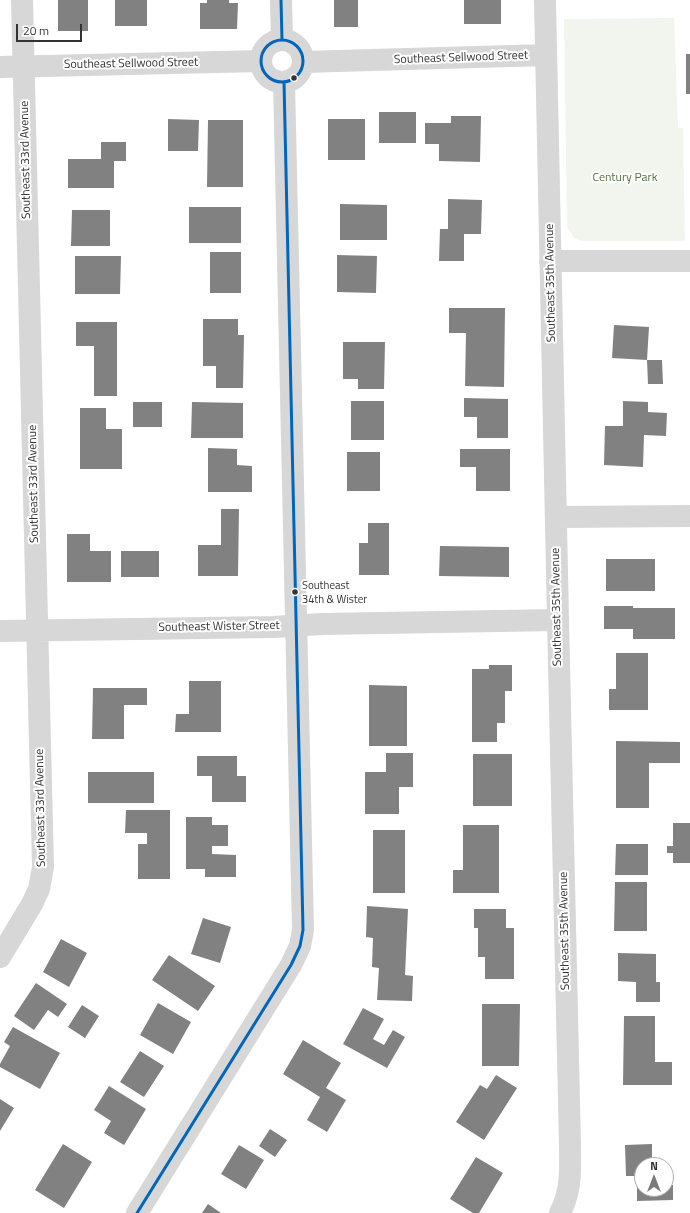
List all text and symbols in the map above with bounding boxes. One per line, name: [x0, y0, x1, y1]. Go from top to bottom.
scale bar: [18, 16, 84, 42]
text: 20 m: [23, 21, 49, 40]
street label: Southeast Sellwood Street: [394, 48, 528, 68]
street label: Southeast Sellwood Street: [64, 56, 198, 72]
unlabelled marker: [289, 73, 299, 83]
street label: Southeast 33rd Avenue: [18, 101, 34, 219]
park label: Century Park: [592, 171, 658, 185]
street label: Southeast 35th Avenue: [543, 224, 559, 342]
street label: Southeast 33rd Avenue: [26, 425, 42, 543]
street label: Southeast 35th Avenue: [549, 548, 565, 666]
place label: Southeast 34th & Wister: [302, 579, 367, 605]
marker: Southeast 34th & Wister: [290, 587, 300, 597]
street label: Southeast Wister Street: [158, 619, 280, 635]
street label: Southeast 33rd Avenue: [33, 749, 49, 867]
street label: Southeast 35th Avenue: [557, 872, 573, 990]
north arrow: [634, 1157, 674, 1197]
text: N: [650, 1158, 658, 1174]

